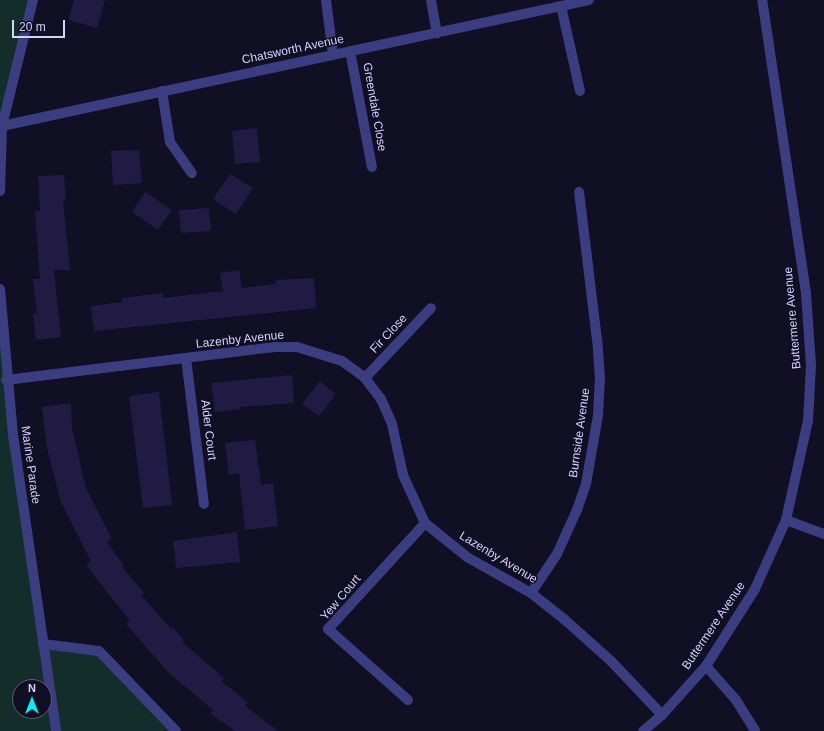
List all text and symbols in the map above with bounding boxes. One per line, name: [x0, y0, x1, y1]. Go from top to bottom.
scale bar: [14, 12, 67, 38]
text: 20 m: [19, 20, 46, 34]
street label: Chatsworth Avenue: [240, 32, 346, 68]
street label: Greendale Close: [359, 61, 389, 153]
street label: Buttermere Avenue: [781, 266, 805, 370]
street label: Fir Close: [367, 312, 411, 356]
street label: Lazenby Avenue: [195, 328, 285, 352]
street label: Burnside Avenue: [567, 387, 593, 479]
street label: Alder Court: [197, 399, 219, 461]
street label: Marine Parade: [17, 425, 43, 505]
street label: Lazenby Avenue: [456, 529, 540, 587]
street label: Yew Court: [318, 572, 364, 624]
street label: Buttermere Avenue: [679, 579, 749, 673]
north arrow: [12, 679, 52, 719]
text: N: [28, 682, 36, 694]

